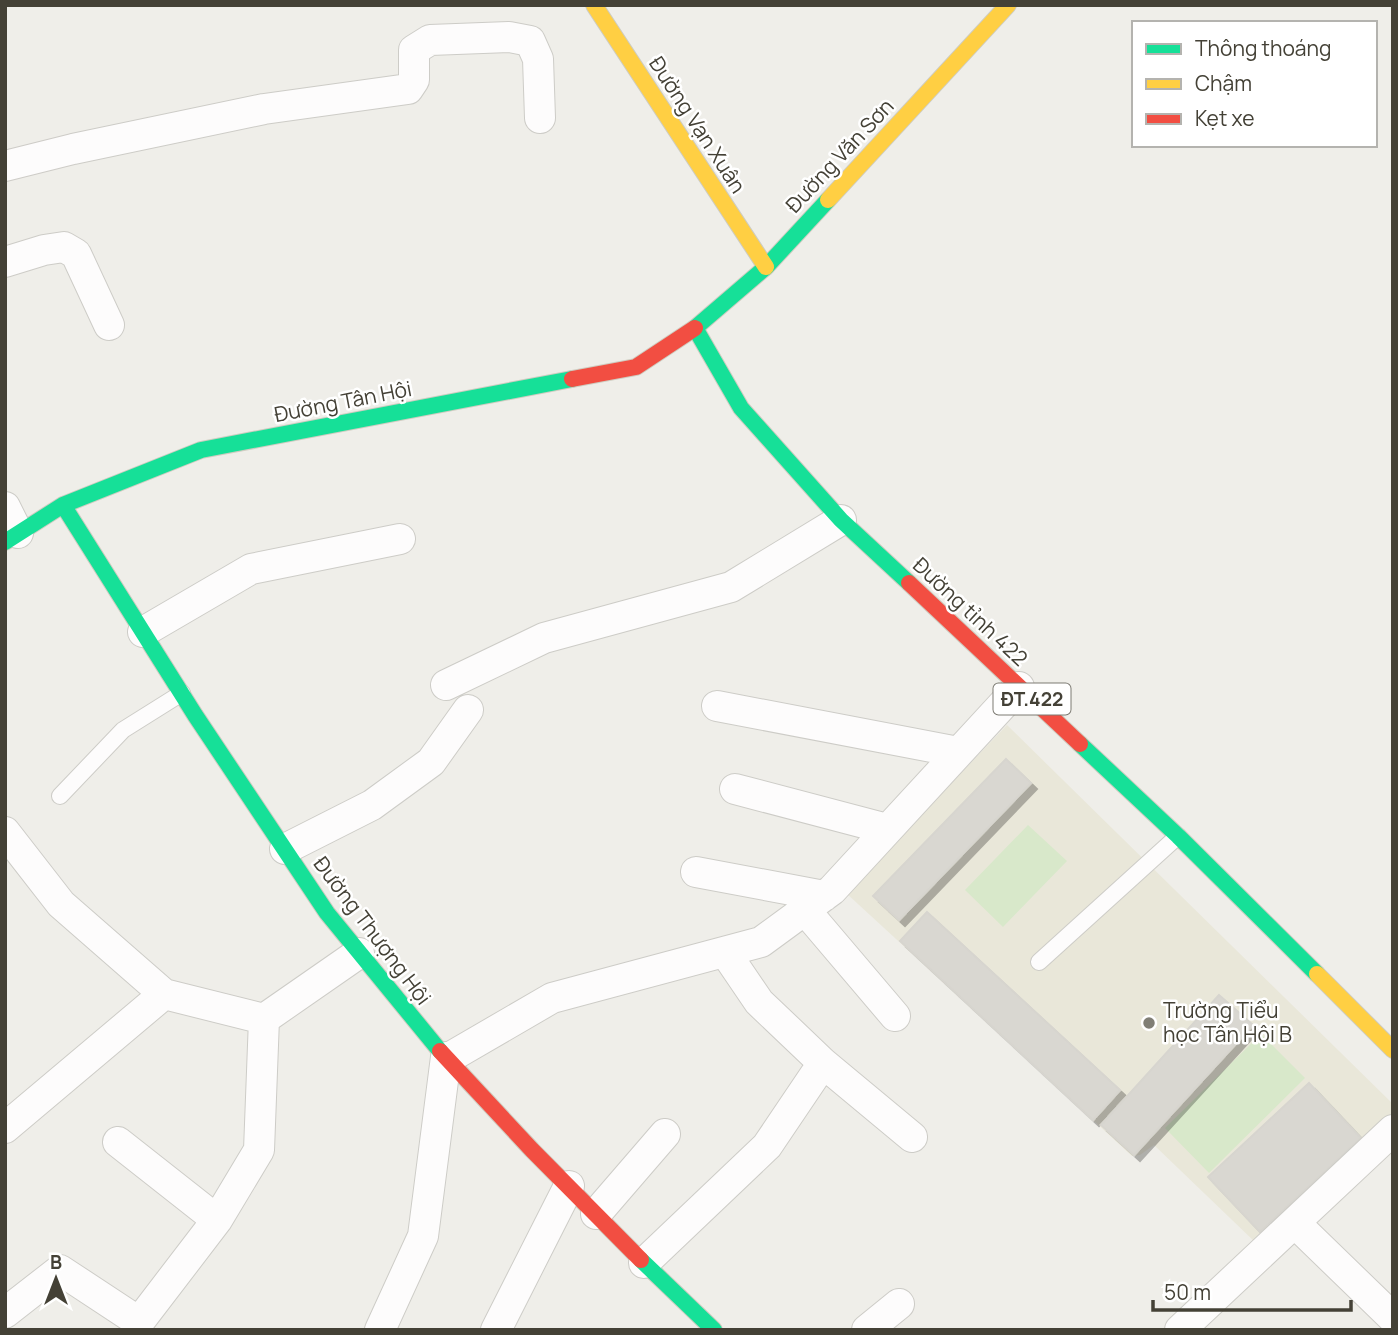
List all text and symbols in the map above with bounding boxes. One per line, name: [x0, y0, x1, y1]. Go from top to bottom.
legend: [1132, 21, 1377, 147]
text: Thông thoáng: [1195, 34, 1331, 62]
street label: Đường Vạn Xuân: [643, 51, 753, 198]
text: Chậm: [1195, 69, 1252, 97]
street label: Đường Văn Sơn: [779, 92, 899, 218]
text: Kẹt xe: [1195, 104, 1254, 132]
street label: Đường Tân Hội: [272, 374, 414, 428]
street label: Đường tỉnh 422: [907, 551, 1034, 672]
road number: ĐT.422: [993, 684, 1070, 714]
street label: Đường Thượng Hội: [308, 850, 438, 1010]
place label: Trường Tiểu học Tân Hội B: [1163, 996, 1292, 1048]
marker: Trường Tiểu học Tân Hội B: [1141, 1015, 1157, 1031]
north arrow: [21, 1244, 91, 1314]
text: B: [50, 1249, 62, 1275]
scale bar: [1153, 1268, 1351, 1312]
text: 50 m: [1164, 1278, 1211, 1306]

